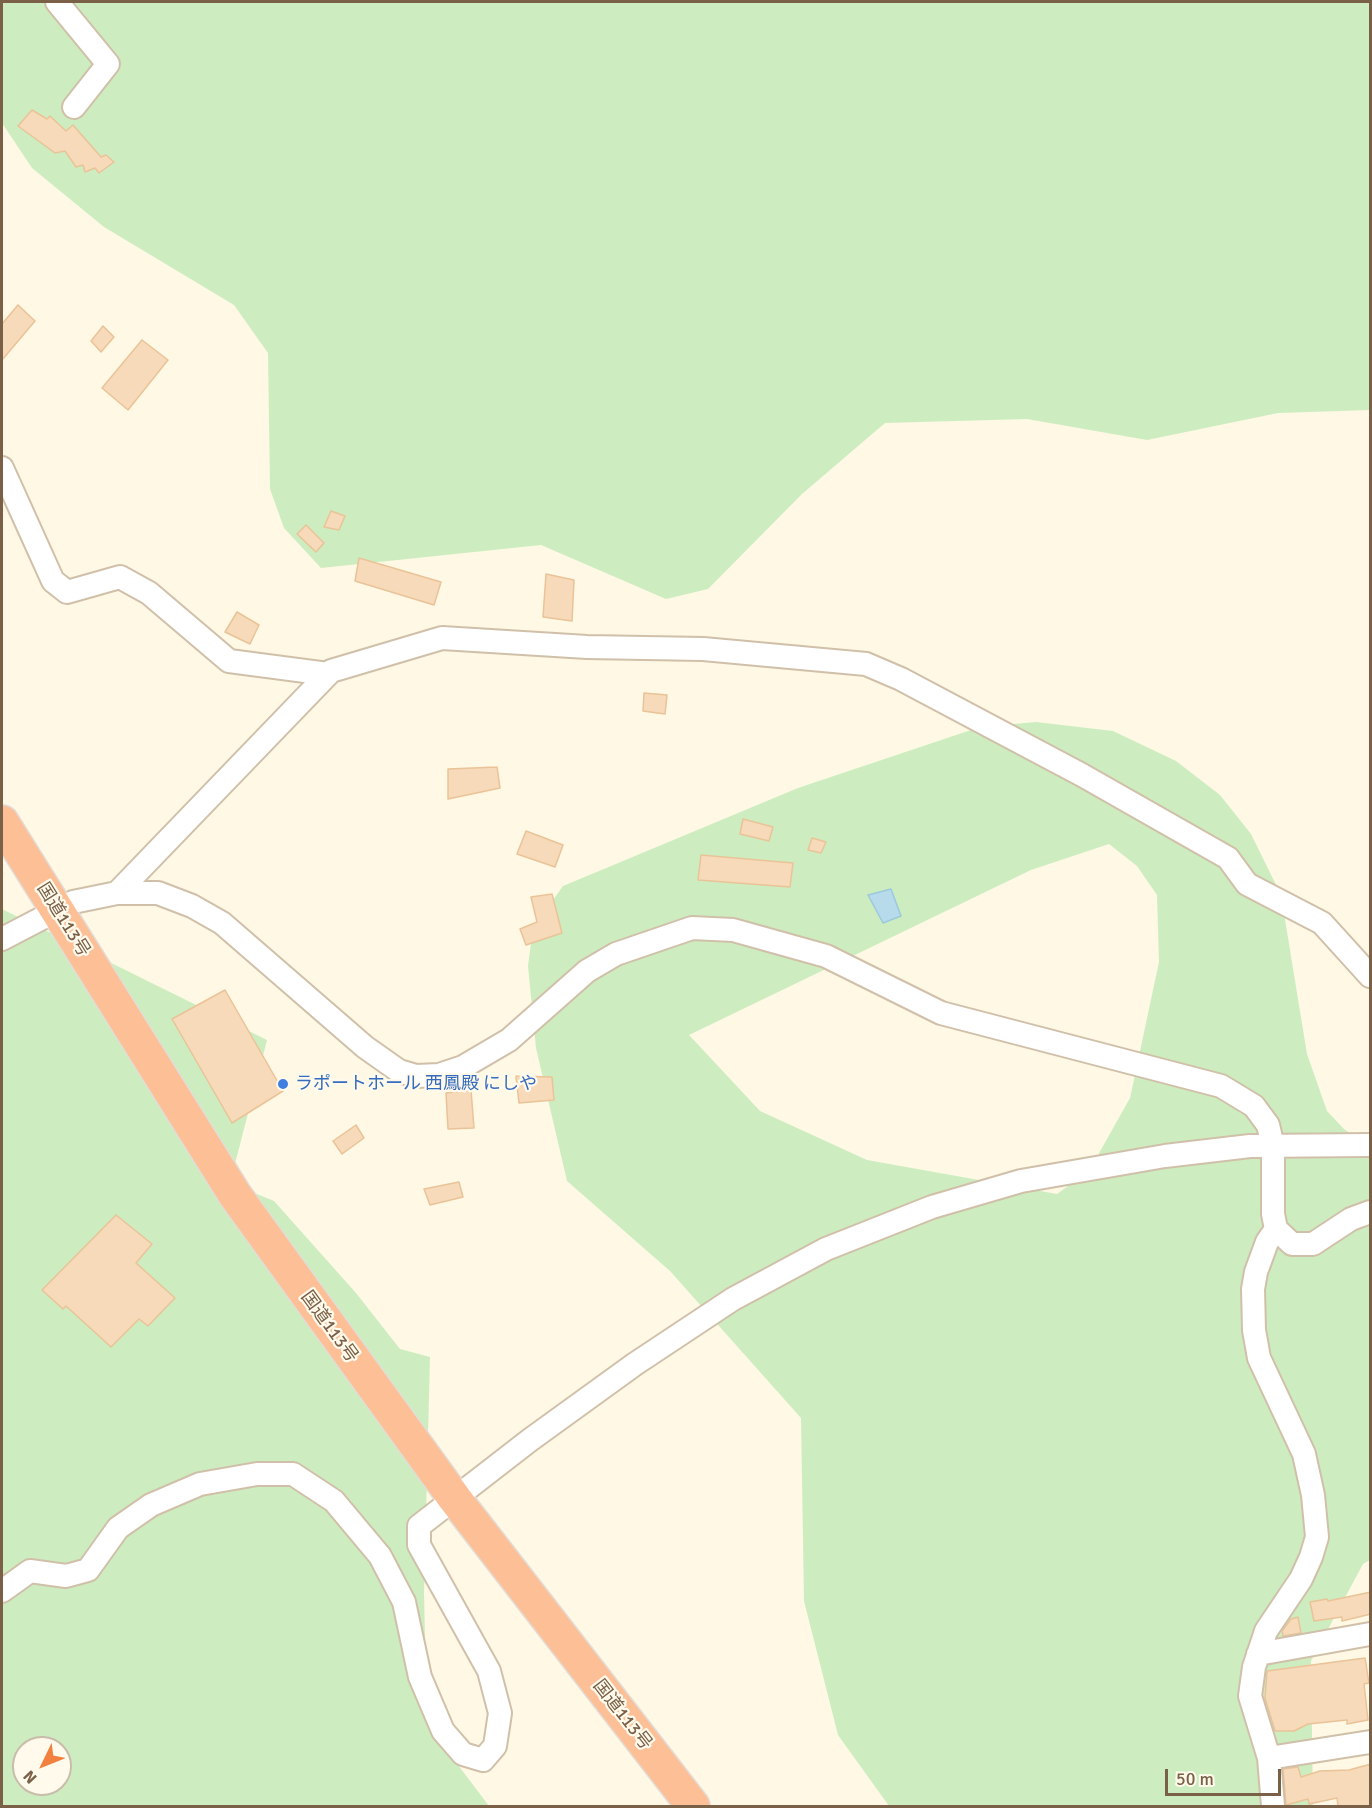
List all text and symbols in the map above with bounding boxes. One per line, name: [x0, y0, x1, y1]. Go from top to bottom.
street label: 国道113号: [32, 879, 94, 961]
place label: ラポートホール 西鳳殿 にしや: [295, 1073, 537, 1095]
marker: ラポートホール 西鳳殿 にしや: [276, 1077, 290, 1091]
street label: 国道113号: [296, 1287, 362, 1367]
street label: 国道113号: [588, 1676, 656, 1754]
north arrow: [12, 1736, 72, 1796]
scale bar: [1168, 1757, 1284, 1795]
text: N: [19, 1766, 41, 1788]
text: 50 m: [1176, 1768, 1214, 1790]

